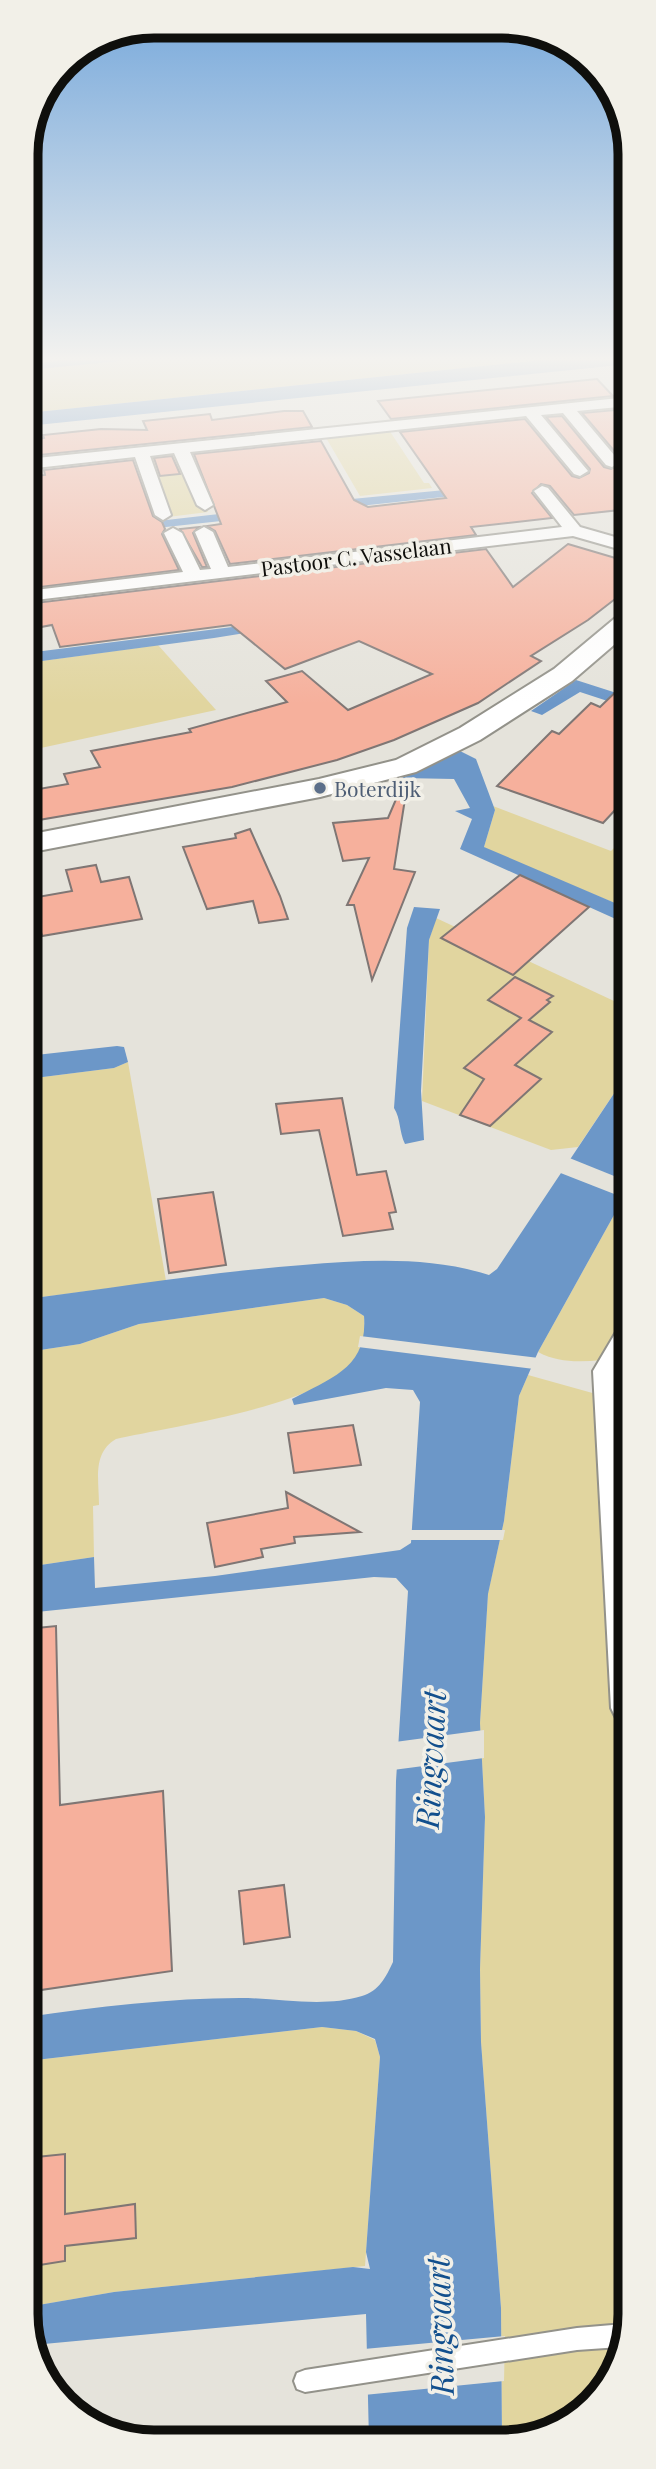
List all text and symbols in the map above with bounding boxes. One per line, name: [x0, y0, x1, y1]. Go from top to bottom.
street label: Pastoor C. Vasselaan: [259, 530, 453, 582]
place label: Boterdijk: [334, 774, 422, 802]
marker: Boterdijk: [312, 780, 328, 796]
water label: Ringvaart: [404, 1687, 454, 1831]
water label: Ringvaart: [414, 2255, 462, 2398]

